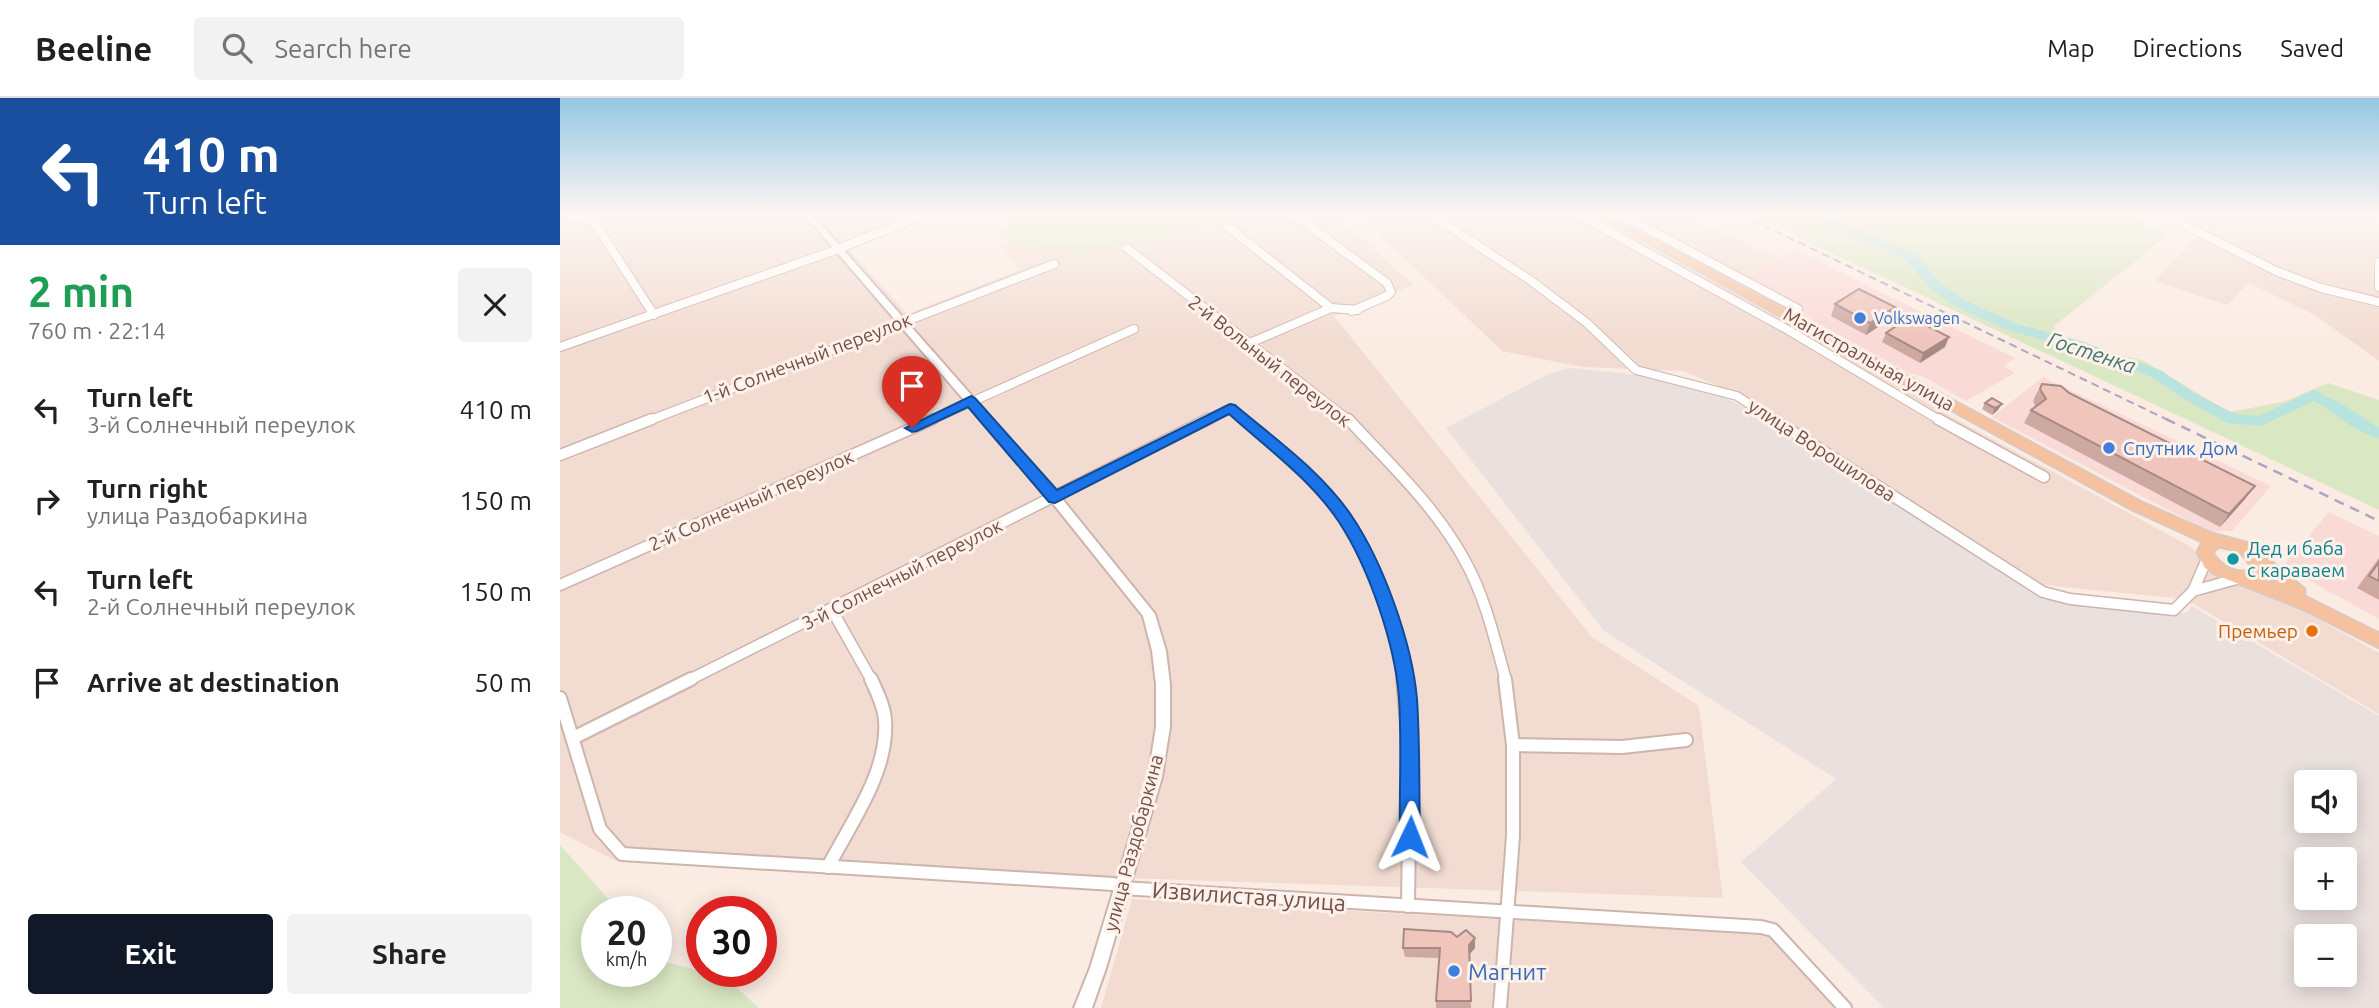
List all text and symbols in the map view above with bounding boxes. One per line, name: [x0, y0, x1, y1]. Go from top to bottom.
search box: [194, 17, 684, 80]
icon: search: [218, 29, 256, 67]
text: Beeline: [35, 30, 152, 67]
text: Search here: [274, 34, 412, 63]
text: Map: [2047, 35, 2094, 62]
text: Directions: [2132, 35, 2242, 62]
text: Saved: [2280, 35, 2344, 62]
icon: left: [28, 126, 119, 217]
text: 410 m: [143, 126, 280, 181]
text: Turn left: [143, 184, 267, 220]
text: 2 min: [28, 268, 134, 315]
button: close: [458, 268, 532, 342]
street label: 2-й Вольный переулок: [1184, 291, 1356, 432]
street label: Магистральная улица: [1780, 303, 1958, 415]
street label: 1-й Солнечный переулок: [699, 308, 915, 408]
place label: Volkswagen: [1874, 309, 1960, 327]
marker: Volkswagen: [1852, 310, 1868, 326]
text: 760 m · 22:14: [28, 318, 166, 343]
water label: Гостенка: [2045, 327, 2139, 377]
pin: [882, 356, 942, 428]
icon: arrive: [893, 367, 931, 405]
text: Turn left: [87, 383, 193, 412]
icon: left: [28, 391, 66, 429]
street label: улица Ворошилова: [1744, 394, 1900, 506]
text: 410 m: [460, 395, 532, 424]
text: 3-й Солнечный переулок: [87, 412, 356, 437]
place label: Спутник Дом: [2123, 437, 2238, 459]
marker: Спутник Дом: [2101, 440, 2117, 456]
street label: 2-й Солнечный переулок: [645, 445, 857, 555]
text: Turn right: [87, 474, 208, 503]
icon: right: [28, 482, 66, 520]
text: 150 m: [460, 486, 532, 515]
text: улица Раздобаркина: [87, 503, 308, 528]
street label: 3-й Солнечный переулок: [798, 514, 1006, 634]
place label: Дед и баба с караваем: [2247, 537, 2345, 581]
marker: Дед и баба с караваем: [2225, 551, 2241, 567]
text: Turn left: [87, 565, 193, 594]
icon: left: [28, 573, 66, 611]
text: 150 m: [460, 577, 532, 606]
text: 2-й Солнечный переулок: [87, 594, 356, 619]
place label: Премьер: [2218, 620, 2298, 642]
marker: Премьер: [2304, 623, 2320, 639]
icon: arrive: [28, 664, 66, 702]
text: Arrive at destination: [87, 668, 340, 697]
text: 50 m: [474, 668, 532, 697]
street label: улица Раздобаркина: [1099, 752, 1167, 934]
map controls: [2294, 770, 2357, 987]
button: sound: [2294, 770, 2357, 833]
position arrow: [1373, 800, 1447, 874]
button: +: [2294, 847, 2357, 910]
street label: Извилистая улица: [1151, 877, 1347, 915]
speed limit sign: 30: [686, 896, 777, 987]
text: 20: [607, 912, 646, 952]
button: Exit: [28, 914, 273, 994]
button: Share: [287, 914, 532, 994]
button: −: [2294, 924, 2357, 987]
text: km/h: [606, 949, 647, 969]
place label: Магнит: [1468, 959, 1546, 984]
marker: Магнит: [1446, 963, 1462, 979]

